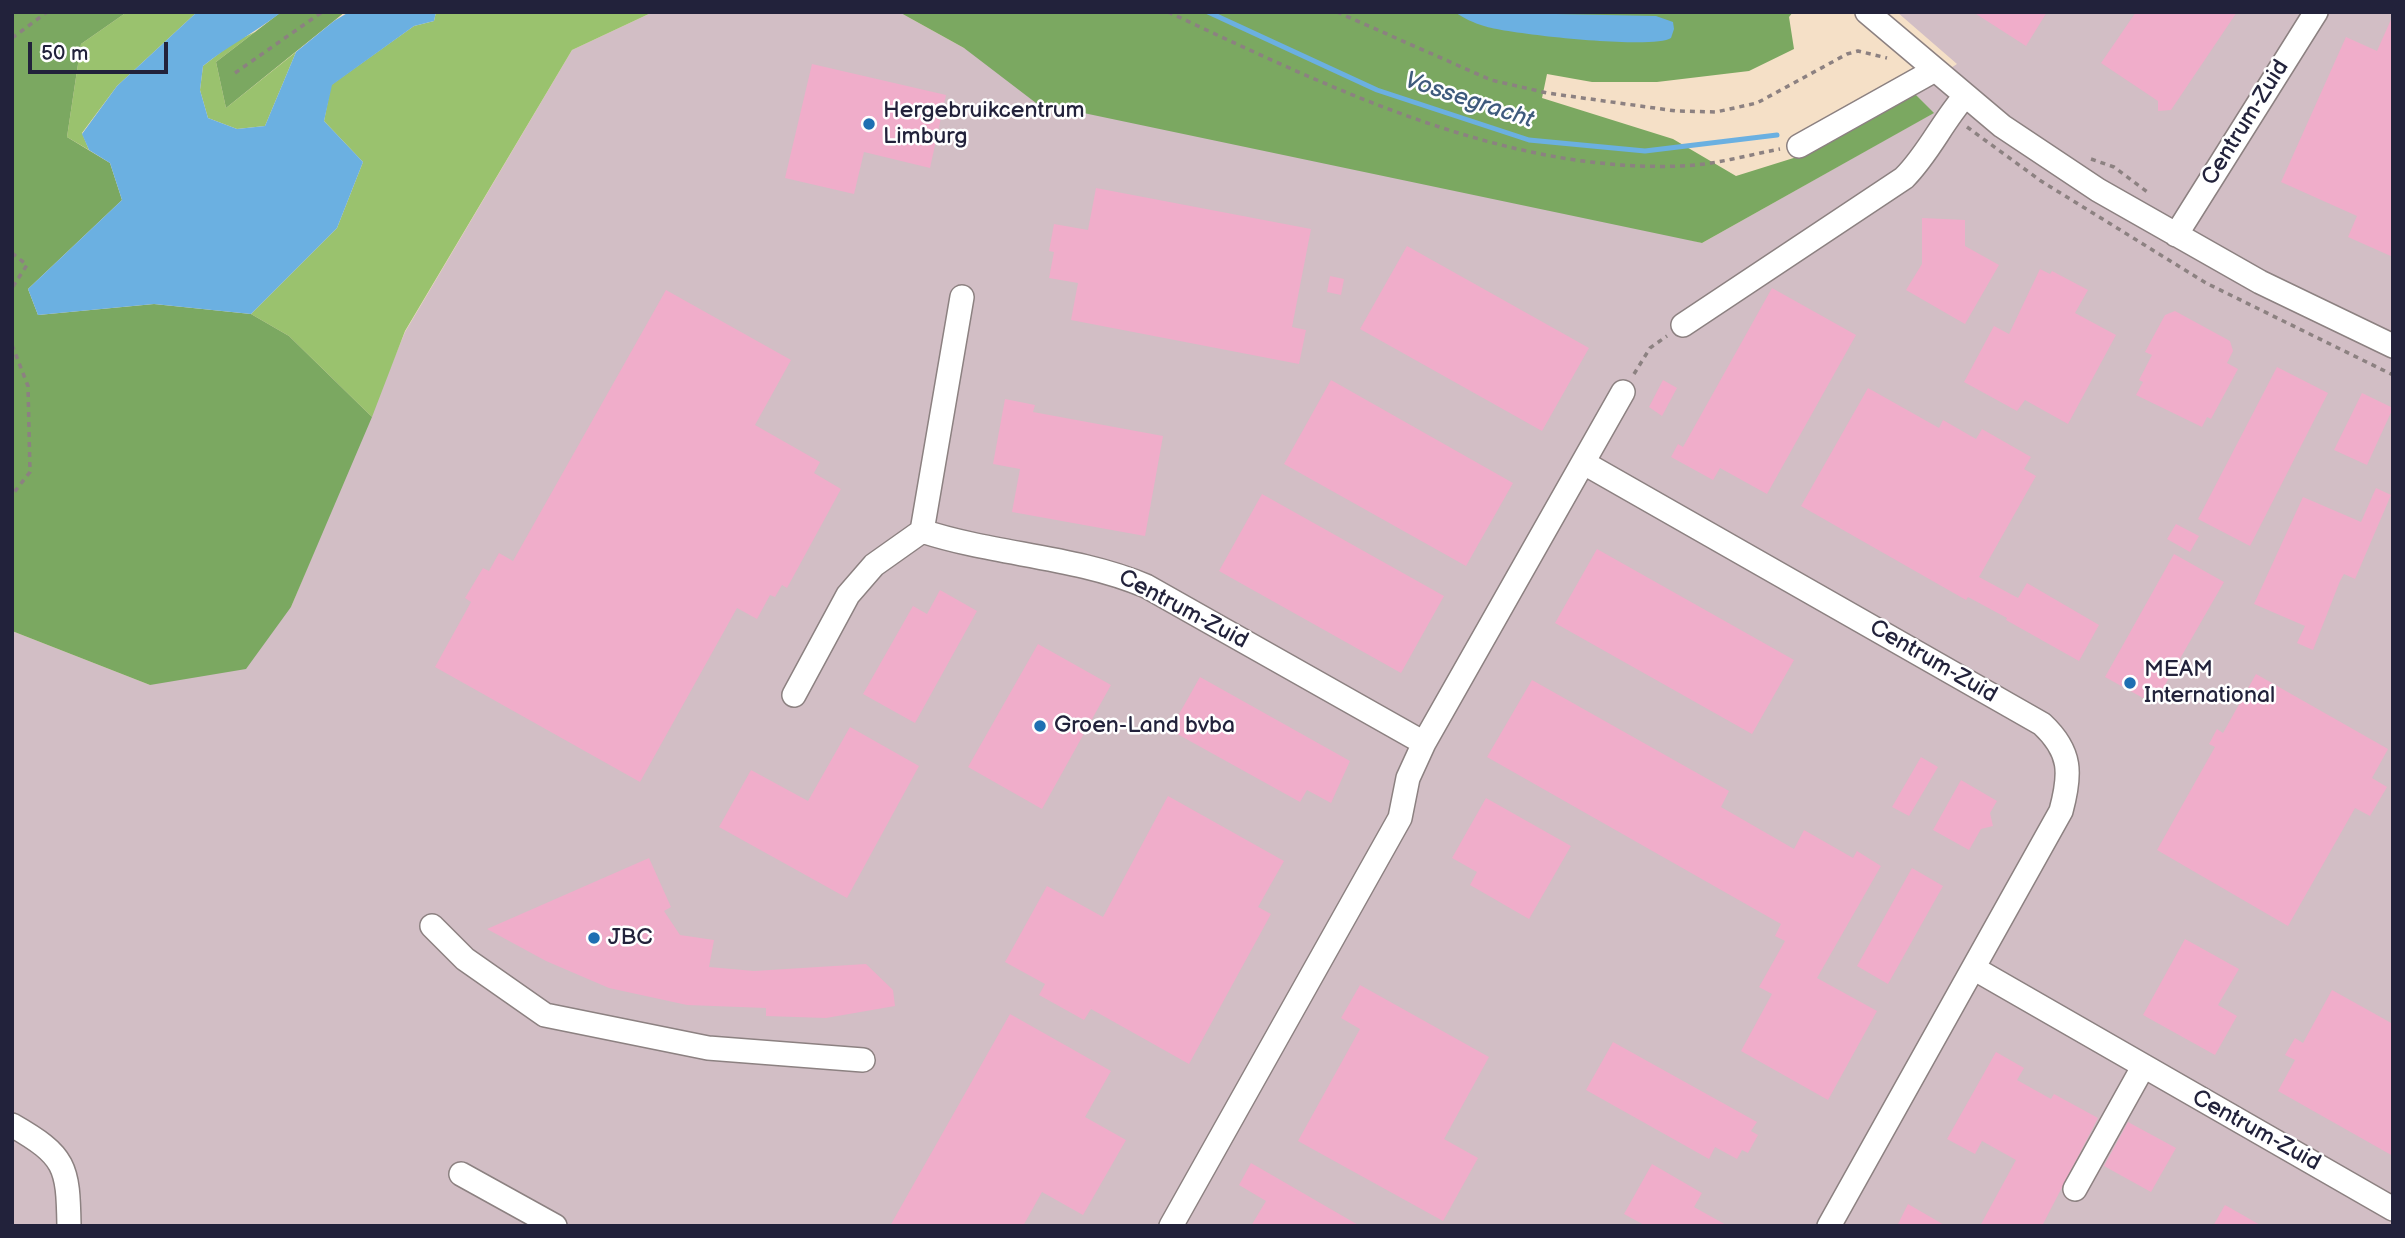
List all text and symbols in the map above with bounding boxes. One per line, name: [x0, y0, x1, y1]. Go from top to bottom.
scale bar: [32, 28, 172, 72]
text: 50 m: [41, 41, 88, 66]
street label: Centrum-Zuid: [2197, 55, 2295, 191]
water label: Vossegracht: [1401, 67, 1537, 135]
place label: Hergebruikcentrum Limburg: [883, 97, 1085, 151]
marker: Hergebruikcentrum Limburg: [861, 116, 877, 132]
street label: Centrum-Zuid: [1114, 564, 1252, 656]
street label: Centrum-Zuid: [1864, 614, 2002, 710]
place label: MEAM International: [2144, 656, 2275, 710]
marker: MEAM International: [2122, 675, 2138, 691]
place label: Groen-Land bvba: [1054, 712, 1235, 740]
marker: Groen-Land bvba: [1032, 718, 1048, 734]
place label: JBC: [608, 924, 653, 952]
marker: JBC: [586, 930, 602, 946]
street label: Centrum-Zuid: [2187, 1084, 2325, 1178]

